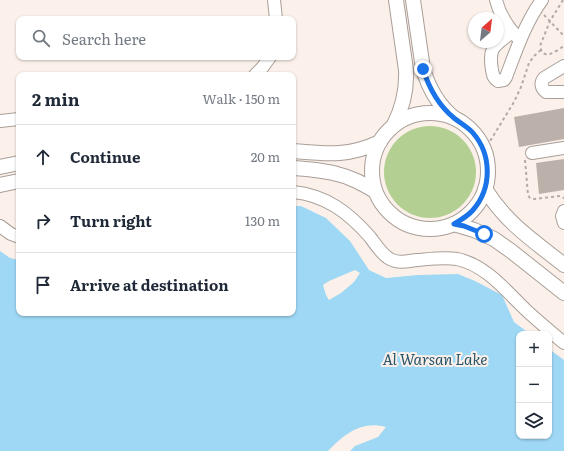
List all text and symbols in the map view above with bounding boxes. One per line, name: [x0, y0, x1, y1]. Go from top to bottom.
north arrow: [468, 12, 504, 48]
search box: [16, 16, 296, 60]
icon: search: [30, 27, 52, 49]
text: Search here: [62, 27, 146, 50]
route end: [414, 60, 432, 78]
text: 2 min: [32, 86, 80, 111]
text: Walk · 150 m: [203, 89, 280, 108]
text: Continue: [70, 145, 140, 168]
icon: ahead: [32, 146, 54, 168]
text: 20 m: [251, 147, 280, 166]
text: Turn right: [70, 209, 152, 232]
icon: right: [32, 210, 54, 232]
text: 130 m: [245, 211, 280, 230]
route start: [475, 225, 493, 243]
text: Arrive at destination: [70, 273, 229, 296]
icon: arrive: [32, 274, 54, 296]
map controls: [516, 331, 552, 439]
button: +: [516, 331, 552, 367]
water label: Al Warsan Lake: [383, 347, 487, 370]
button: −: [516, 367, 552, 403]
button: layers: [516, 403, 552, 439]

